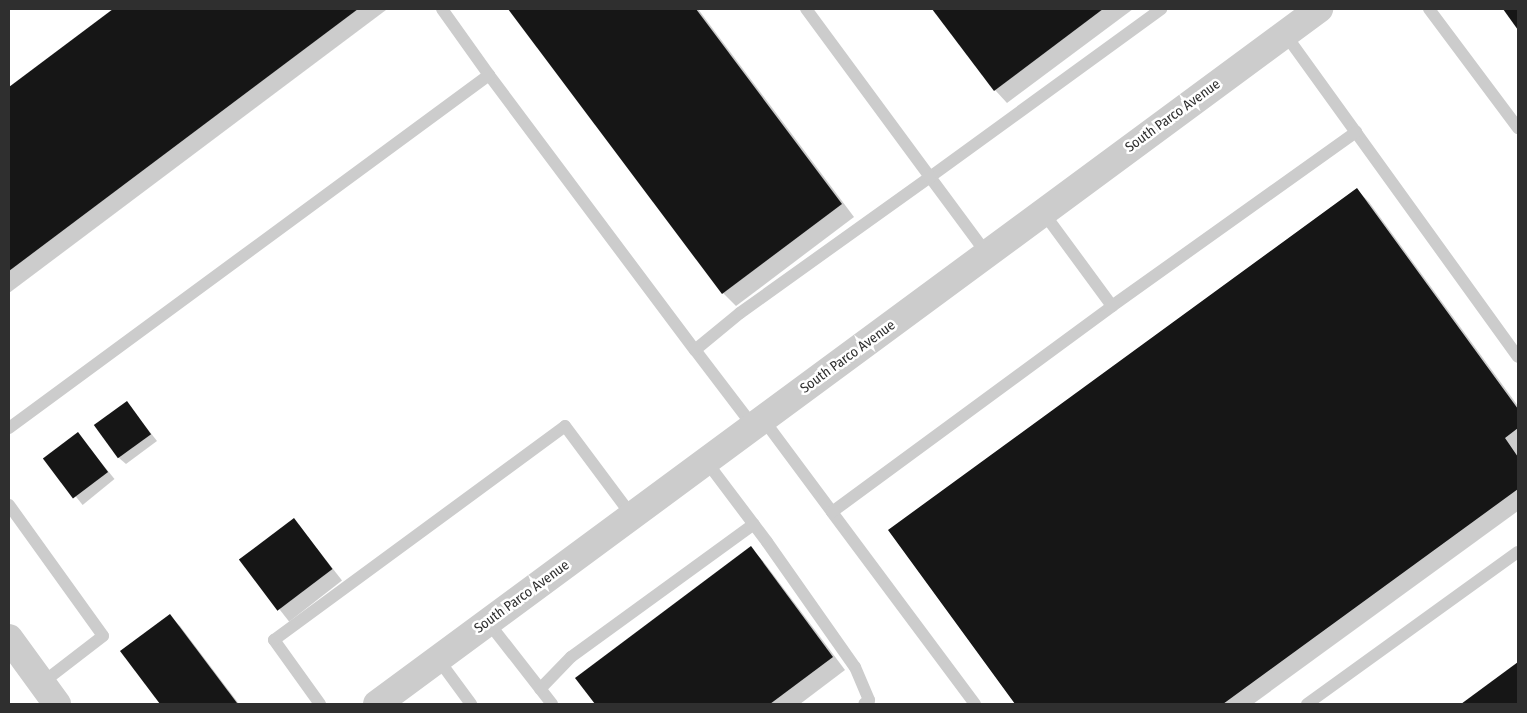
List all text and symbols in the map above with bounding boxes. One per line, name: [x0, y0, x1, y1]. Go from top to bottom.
street label: South Parco Avenue: [1122, 76, 1224, 156]
street label: South Parco Avenue: [797, 317, 899, 397]
street label: South Parco Avenue: [471, 557, 573, 637]

